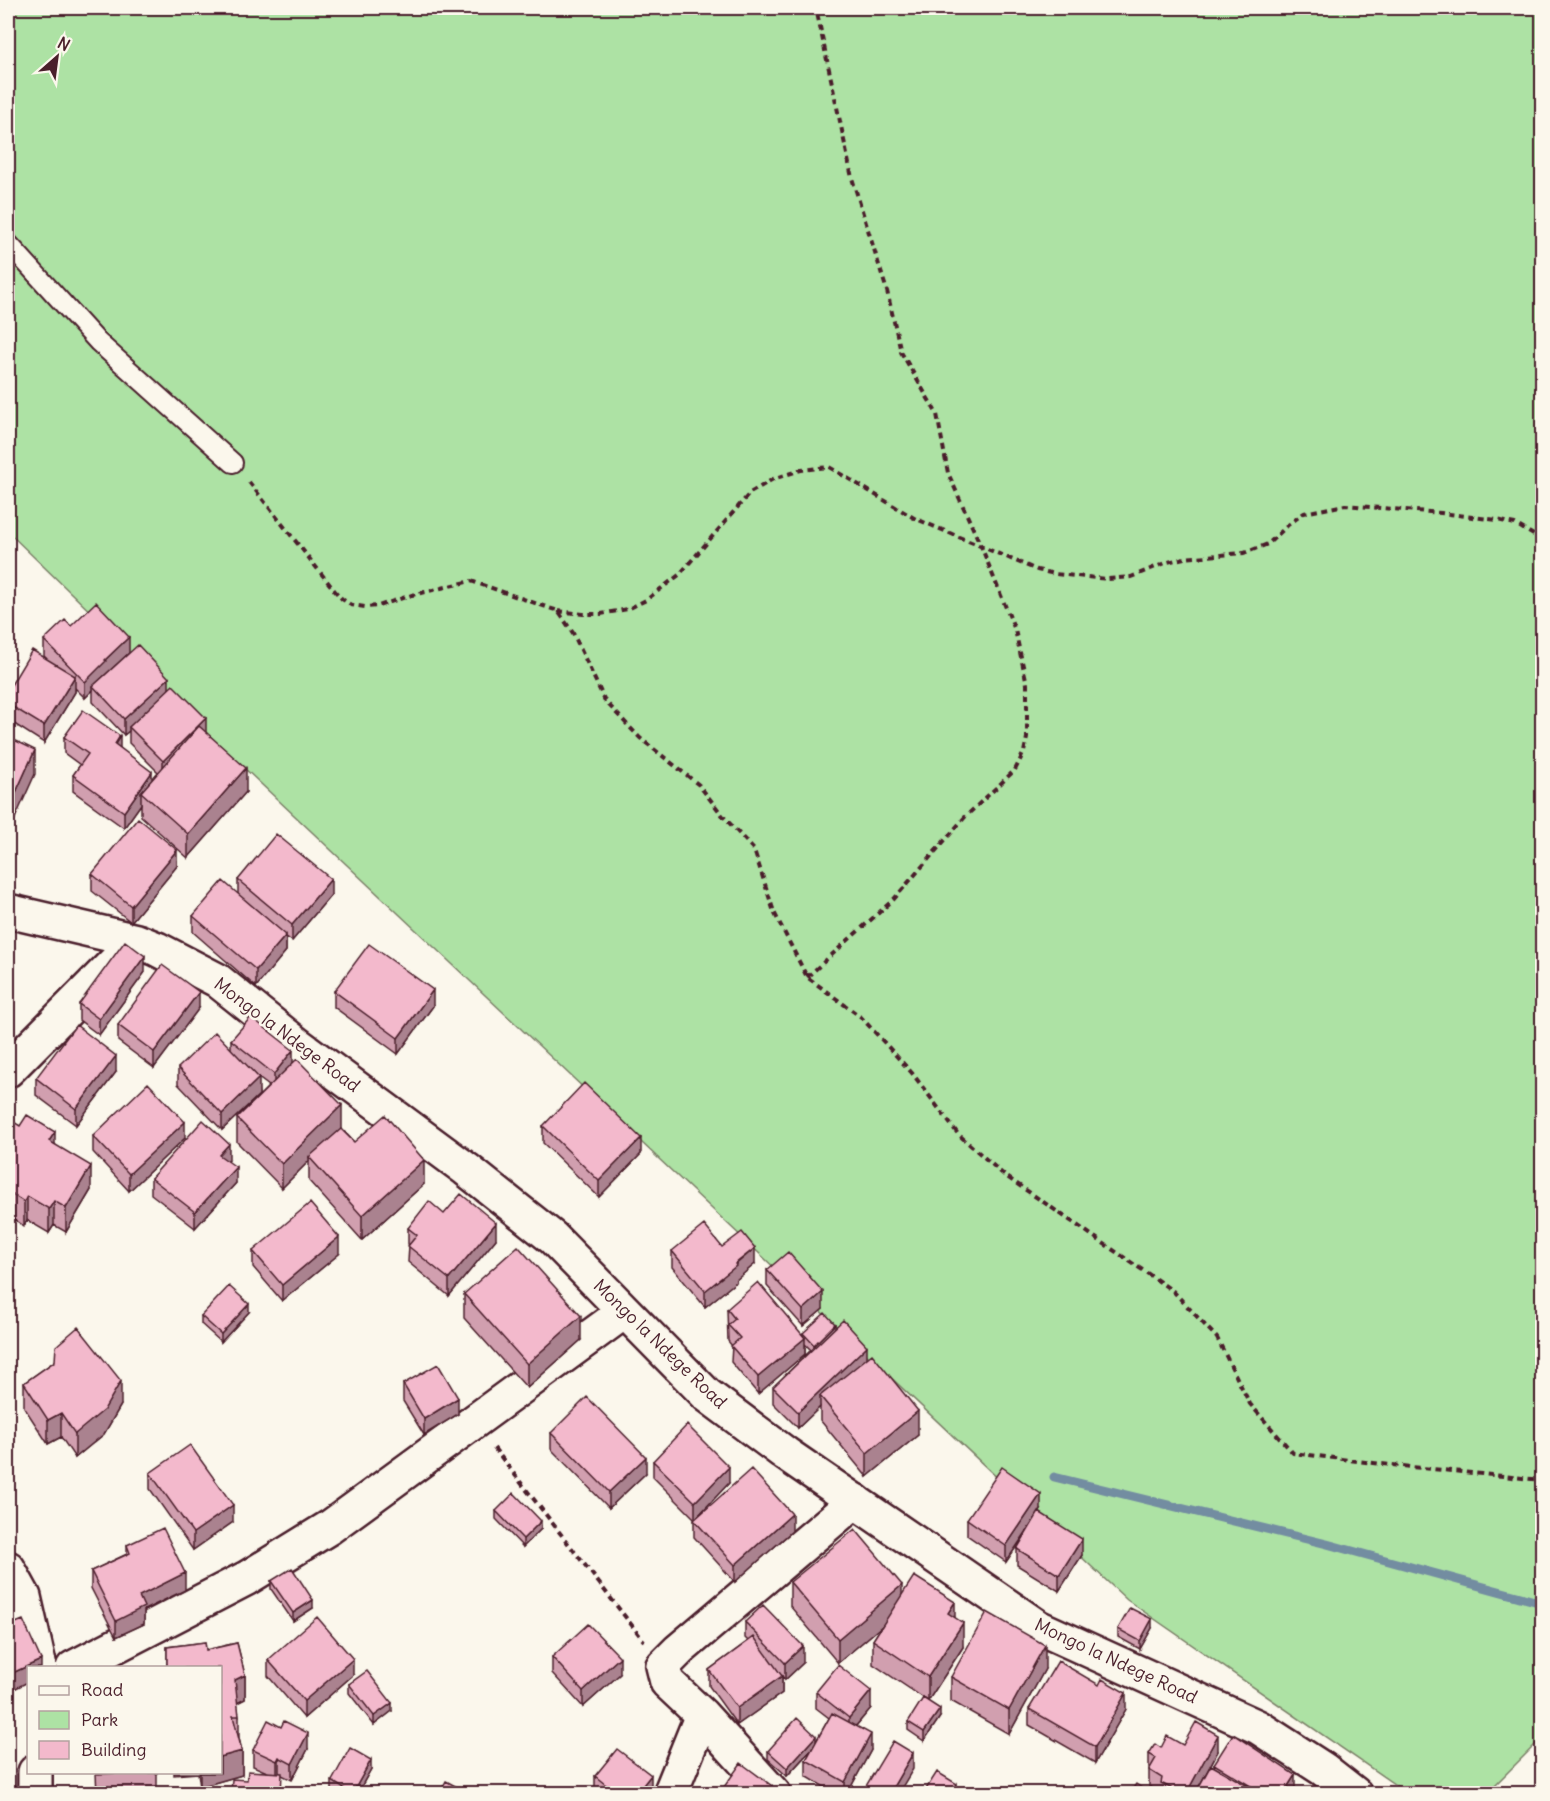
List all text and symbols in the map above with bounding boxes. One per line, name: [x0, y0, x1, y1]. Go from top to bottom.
north arrow: [27, 27, 87, 87]
text: N: [54, 32, 74, 55]
street label: Mongo la Ndege Road: [210, 972, 365, 1097]
street label: Mongo la Ndege Road: [589, 1274, 732, 1414]
street label: Mongo la Ndege Road: [1031, 1613, 1202, 1708]
legend: [27, 1666, 222, 1774]
text: Road: [81, 1678, 124, 1701]
text: Park: [81, 1708, 118, 1731]
text: Building: [81, 1738, 146, 1761]

